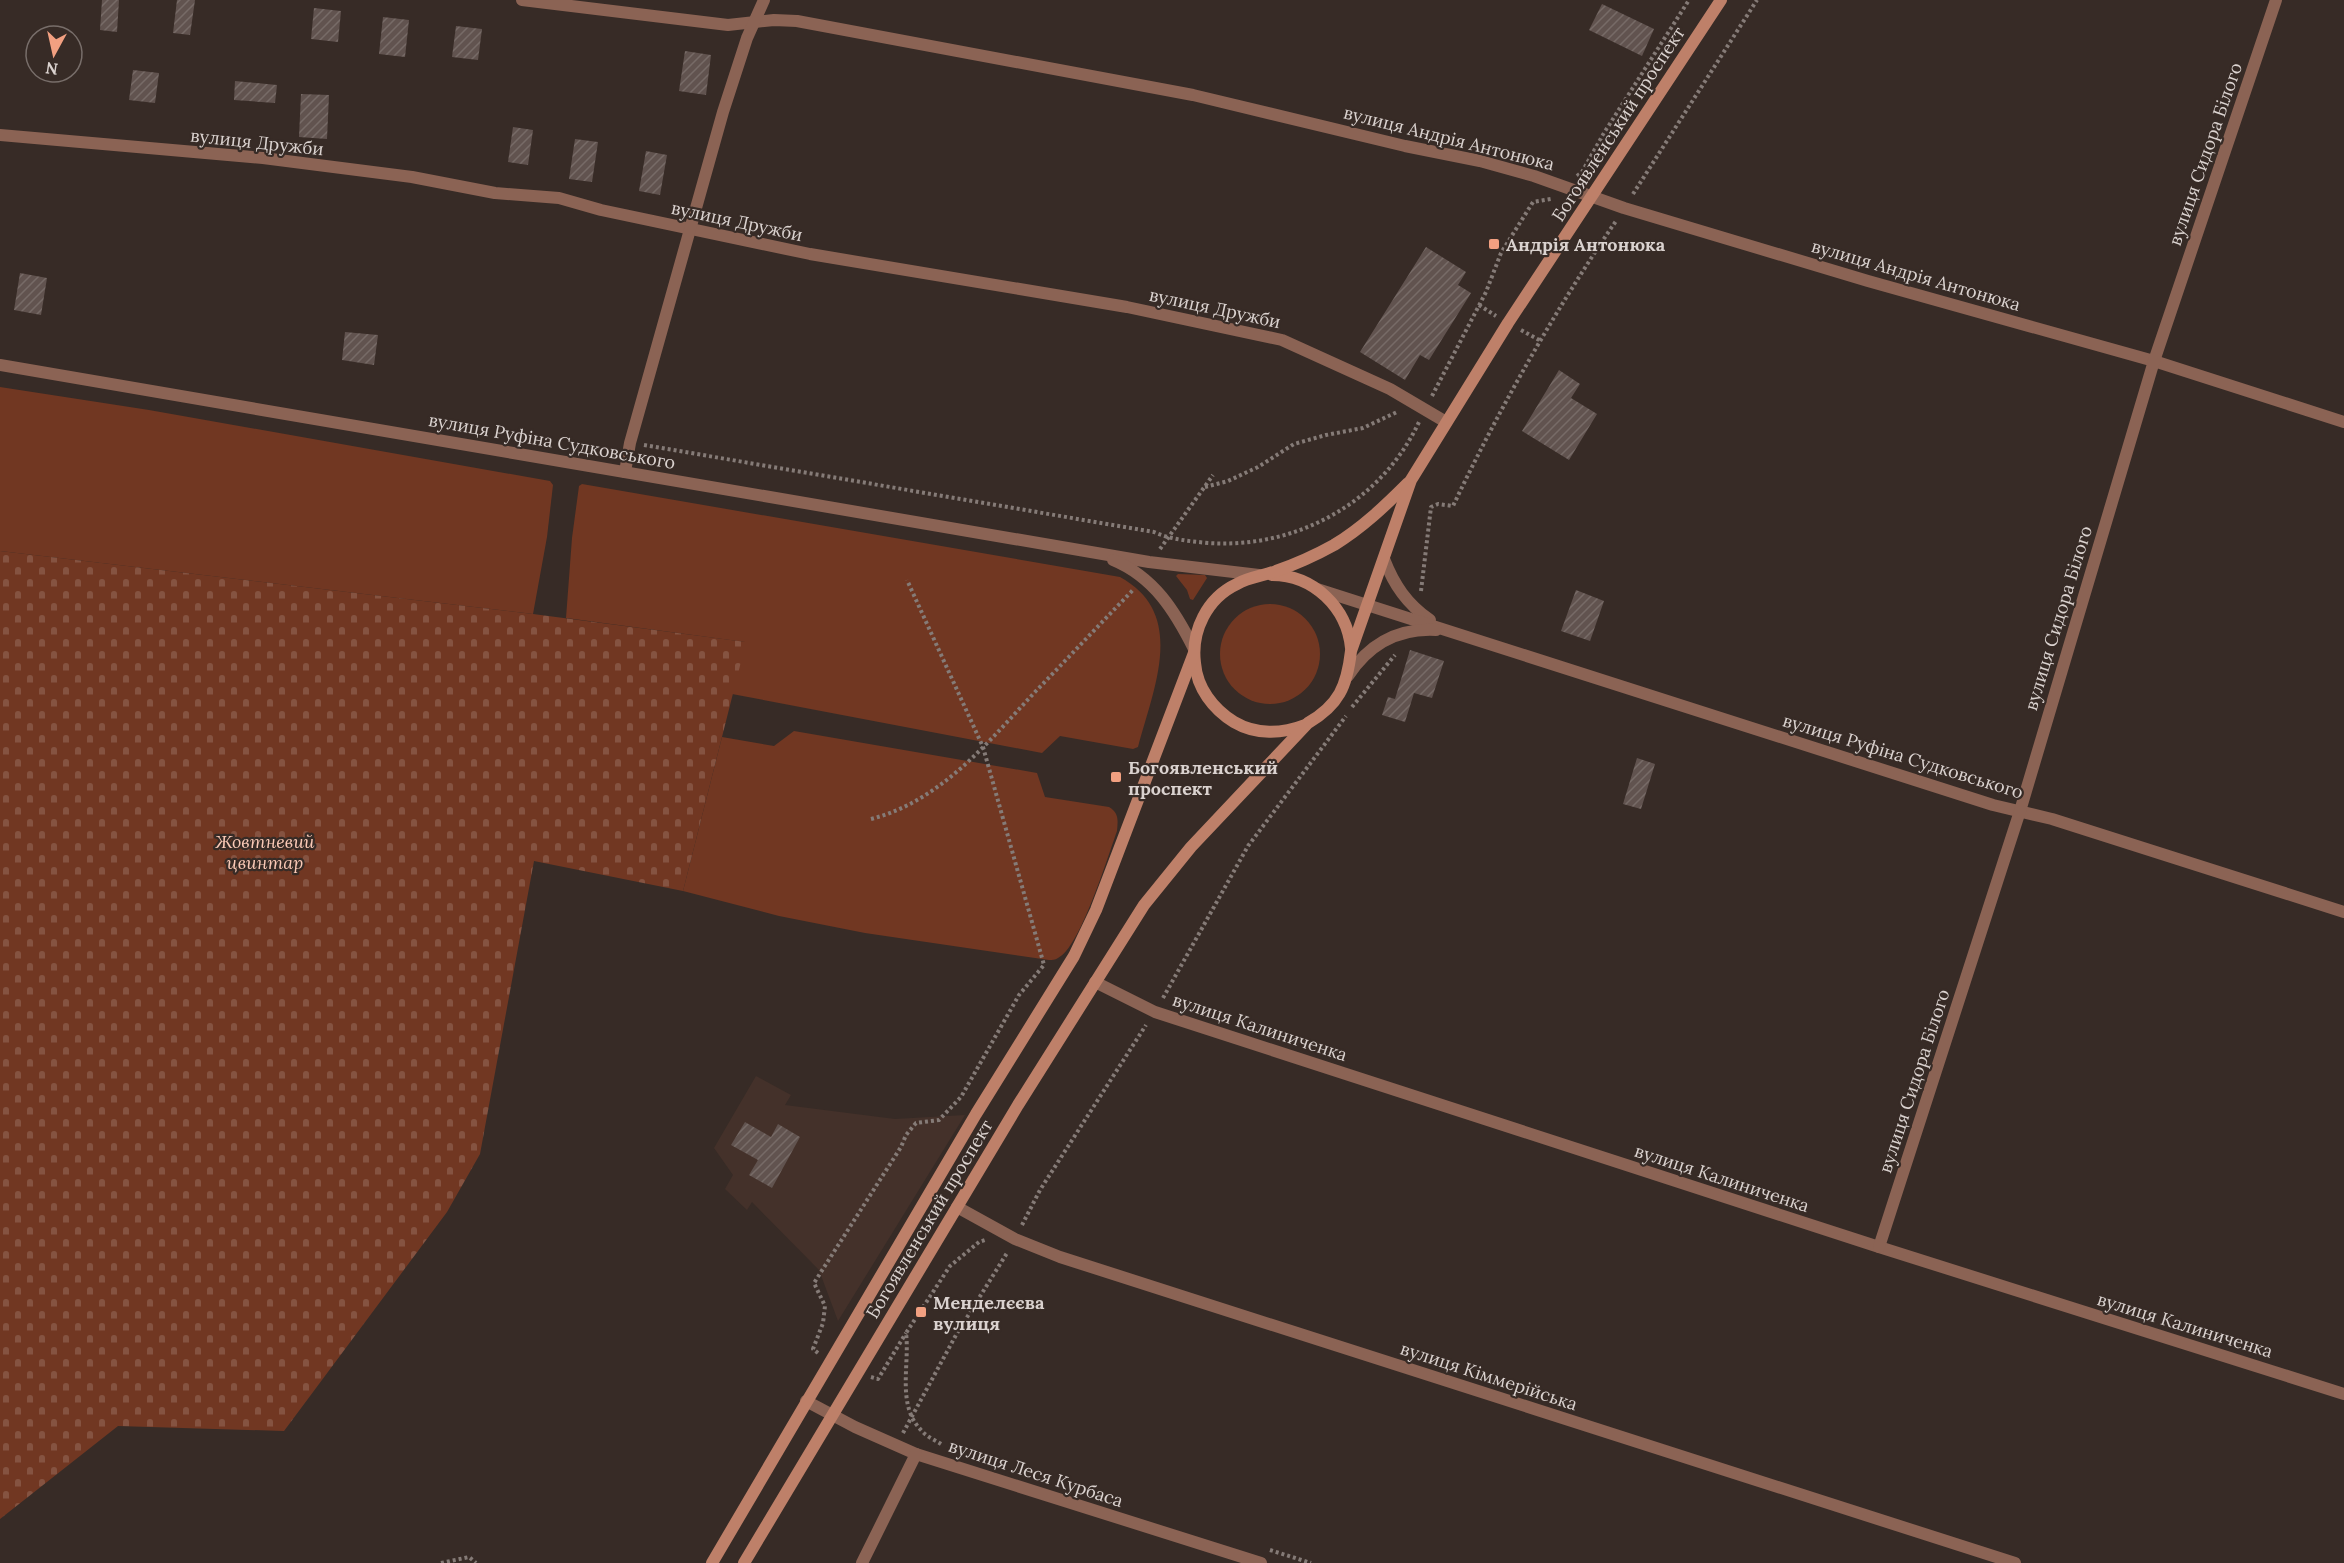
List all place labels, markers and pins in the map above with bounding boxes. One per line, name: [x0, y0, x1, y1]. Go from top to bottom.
place label: Андрія Антонюка: [1506, 233, 1666, 256]
marker: Андрія Антонюка: [1487, 237, 1501, 251]
place label: Богоявленський проспект: [1128, 756, 1278, 800]
marker: Богоявленський проспект: [1109, 770, 1123, 784]
place label: Менделєєва вулиця: [933, 1291, 1045, 1335]
marker: Менделєєва вулиця: [914, 1305, 928, 1319]

